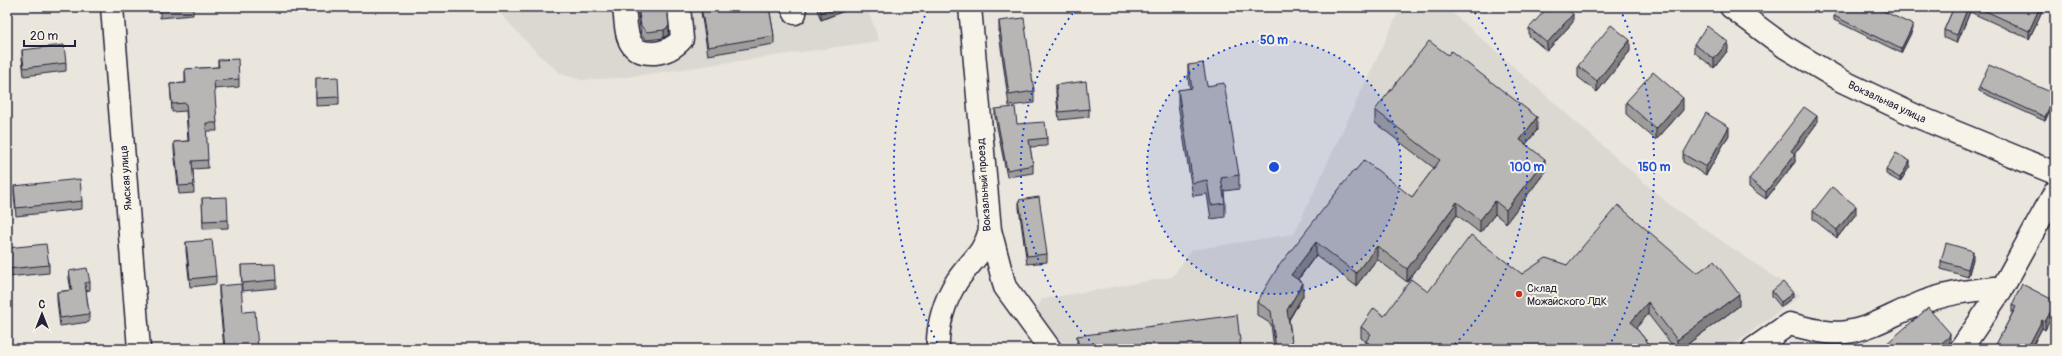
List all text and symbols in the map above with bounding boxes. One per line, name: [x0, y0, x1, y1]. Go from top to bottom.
scale bar: [24, 22, 75, 48]
text: 20 m: [30, 29, 59, 44]
text: 50 m: [1260, 33, 1288, 48]
street label: Вокзальная улица: [1846, 78, 1928, 126]
street label: Вокзальный проезд: [974, 138, 994, 232]
street label: Ямская улица: [117, 145, 135, 211]
centre of rings: [1267, 160, 1281, 174]
text: 100 m: [1510, 160, 1545, 175]
text: 150 m: [1638, 160, 1671, 175]
place label: Склад Можайского ЛДК: [1527, 282, 1607, 308]
marker: Склад Можайского ЛДК: [1514, 289, 1524, 299]
north arrow: [22, 294, 62, 334]
text: С: [39, 298, 46, 311]

